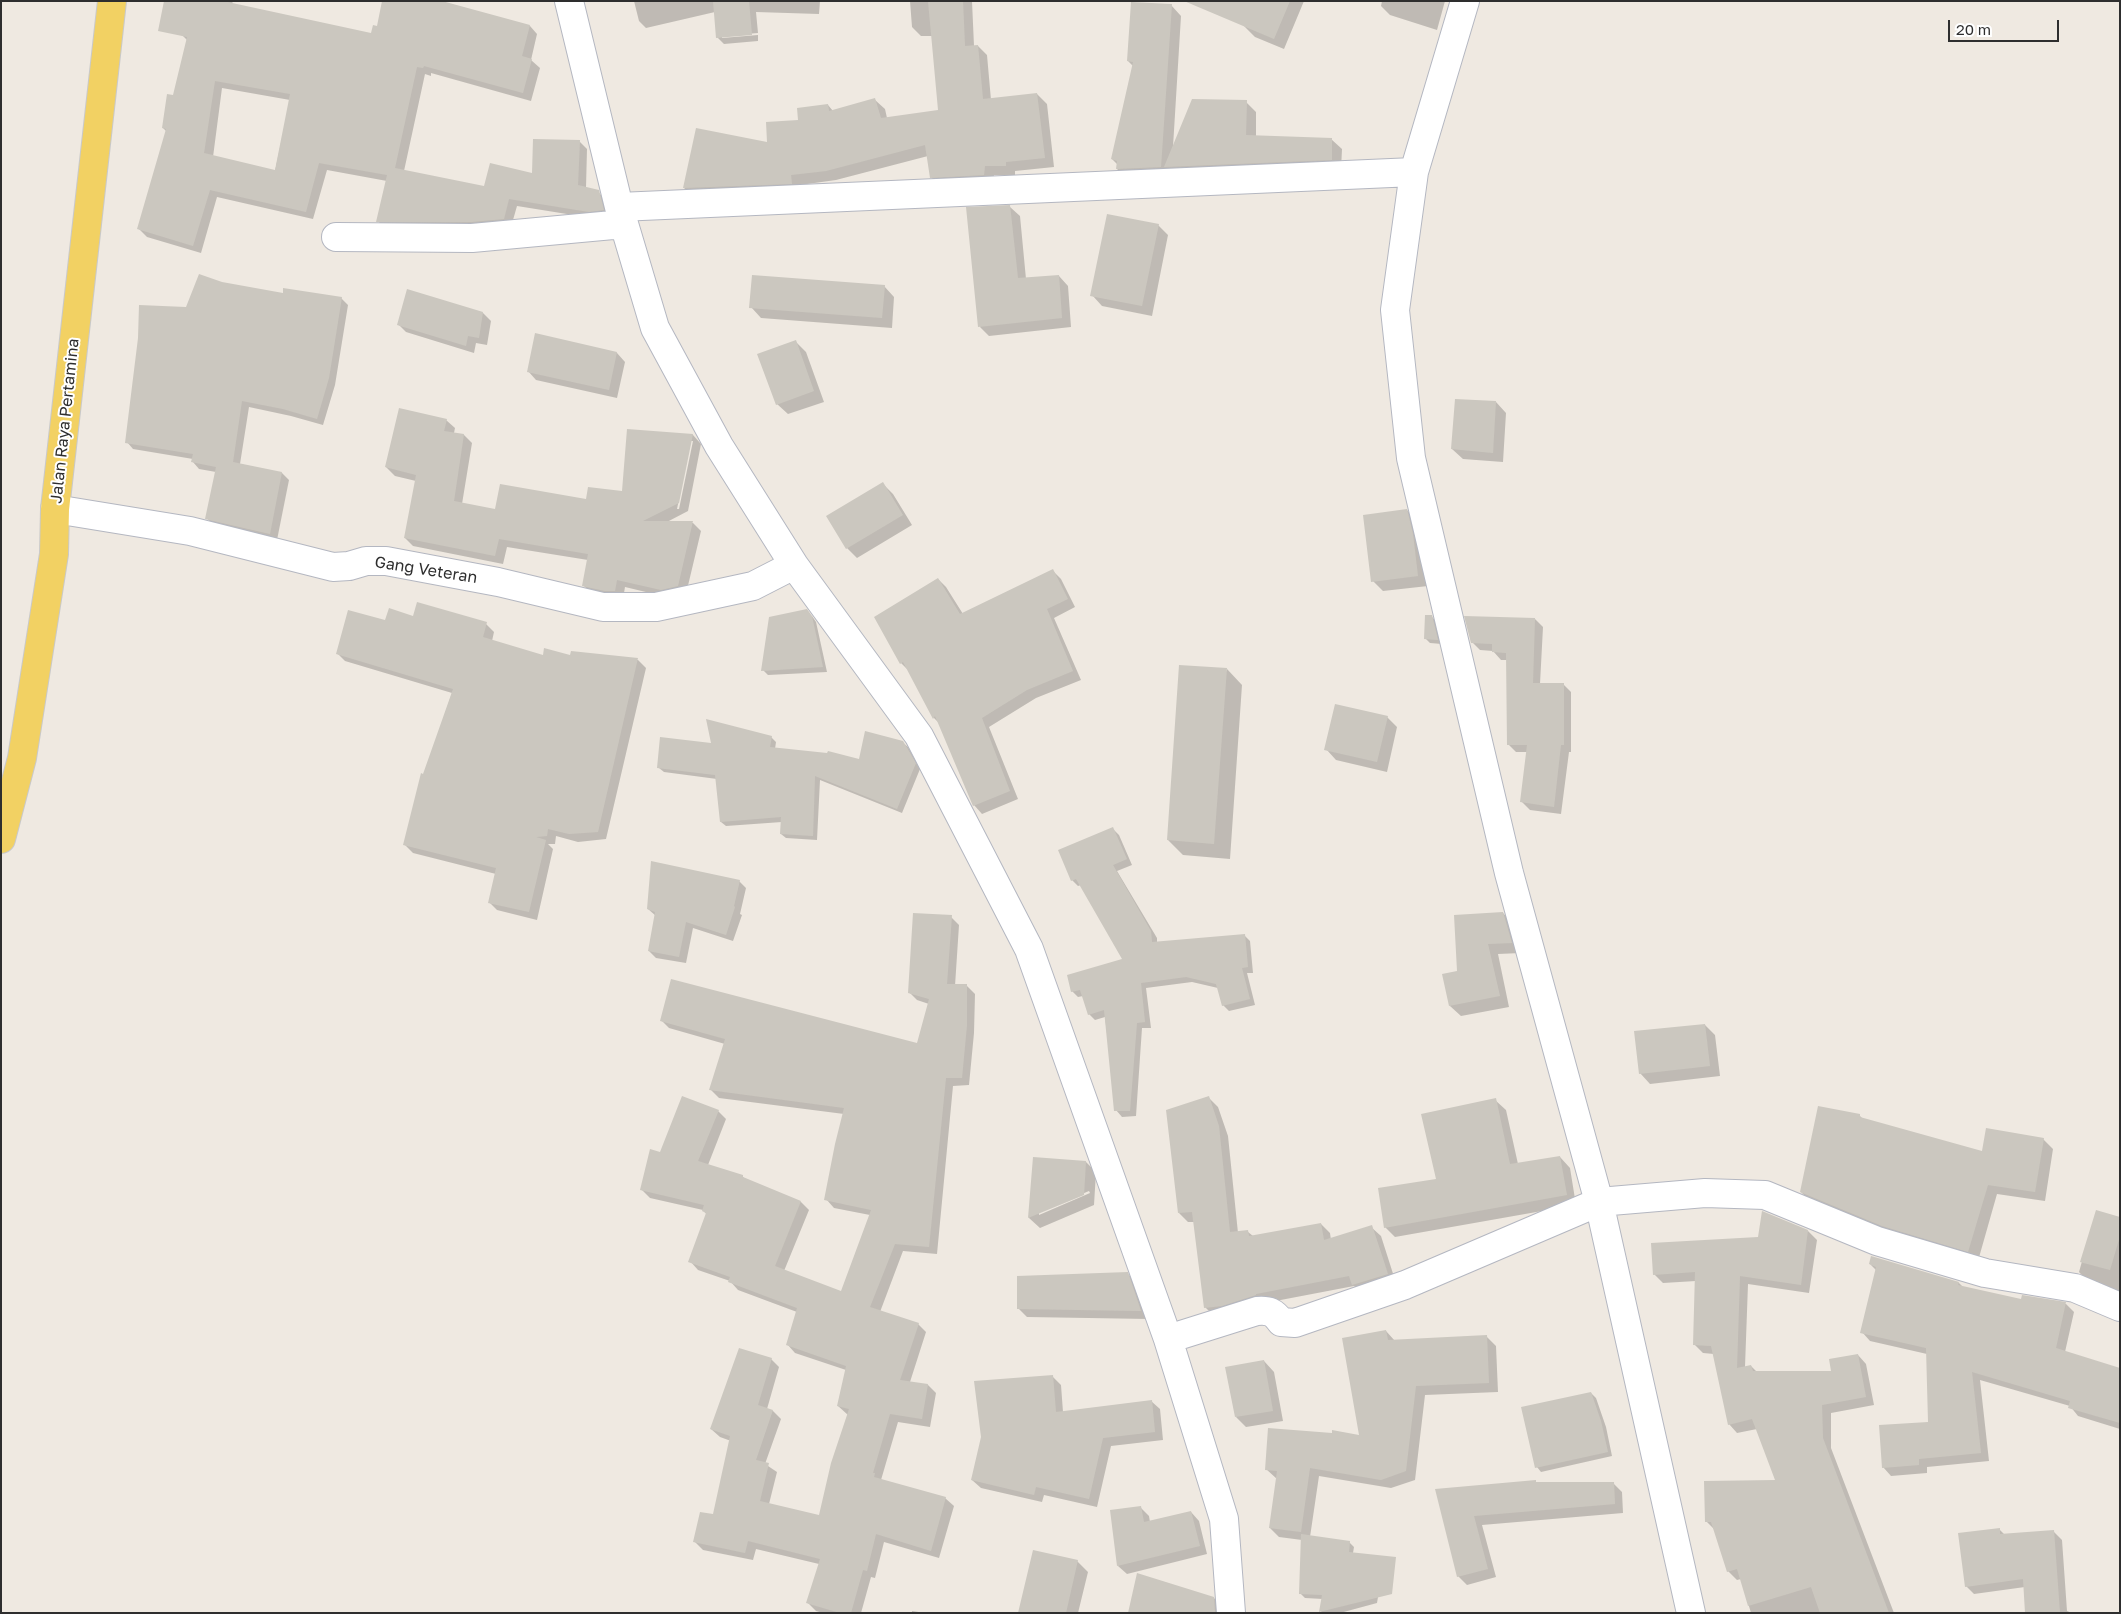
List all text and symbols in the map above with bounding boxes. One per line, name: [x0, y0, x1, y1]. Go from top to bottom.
scale bar: [1951, 10, 2062, 42]
text: 20 m: [1956, 20, 1991, 38]
street label: Jalan Raya Pertamina: [47, 338, 83, 504]
street label: Gang Veteran: [373, 552, 479, 588]

